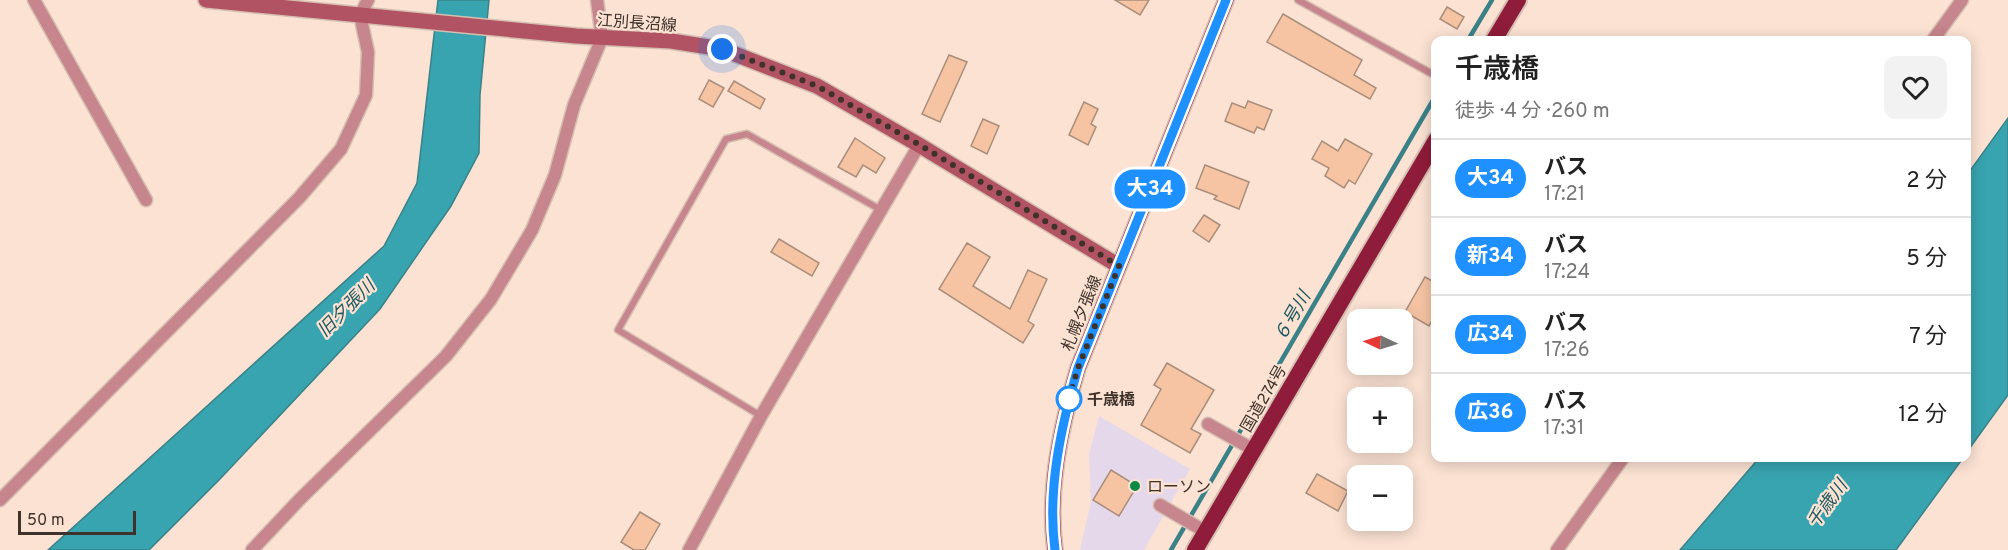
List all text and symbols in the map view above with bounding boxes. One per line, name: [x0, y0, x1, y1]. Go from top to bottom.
street label: 江別長沼線: [596, 11, 677, 37]
your location: [707, 34, 737, 64]
text: 千歳橋: [1455, 53, 1539, 89]
button: heart: [1884, 56, 1947, 119]
text: 徒歩 · 4 分 · 260 m: [1455, 99, 1610, 125]
text: バス: [1544, 155, 1588, 182]
text: 大34: [1467, 165, 1514, 192]
text: 2 分: [1906, 168, 1947, 195]
line badge: 大34: [1116, 170, 1184, 208]
text: 大34: [1126, 176, 1174, 203]
text: 17:21: [1544, 182, 1585, 208]
text: バス: [1544, 233, 1588, 260]
text: 新34: [1467, 243, 1514, 270]
text: 5 分: [1906, 246, 1947, 273]
text: 17:24: [1544, 260, 1590, 286]
street label: 札幌夕張線: [1059, 273, 1107, 355]
water label: 旧夕張川: [313, 274, 382, 343]
water label: ６号川: [1270, 286, 1318, 346]
north arrow: [1347, 309, 1413, 375]
map controls: [1347, 309, 1413, 531]
text: バス: [1544, 311, 1588, 338]
text: 広34: [1467, 321, 1514, 348]
text: 7 分: [1909, 324, 1947, 351]
text: 17:26: [1544, 338, 1590, 364]
street label: 国道274号: [1237, 362, 1292, 436]
marker: 千歳橋: [1056, 386, 1082, 412]
button: +: [1347, 387, 1413, 453]
text: バス: [1544, 389, 1588, 416]
place label: 千歳橋: [1087, 391, 1135, 411]
text: 広36: [1467, 399, 1514, 426]
text: 12 分: [1898, 402, 1947, 429]
text: 17:31: [1544, 416, 1584, 442]
button: −: [1347, 465, 1413, 531]
water label: 千歳川: [1803, 475, 1855, 533]
place label: ローソン: [1147, 478, 1211, 498]
marker: ローソン: [1128, 479, 1142, 493]
scale bar: [18, 508, 136, 536]
text: 50 m: [27, 511, 65, 531]

